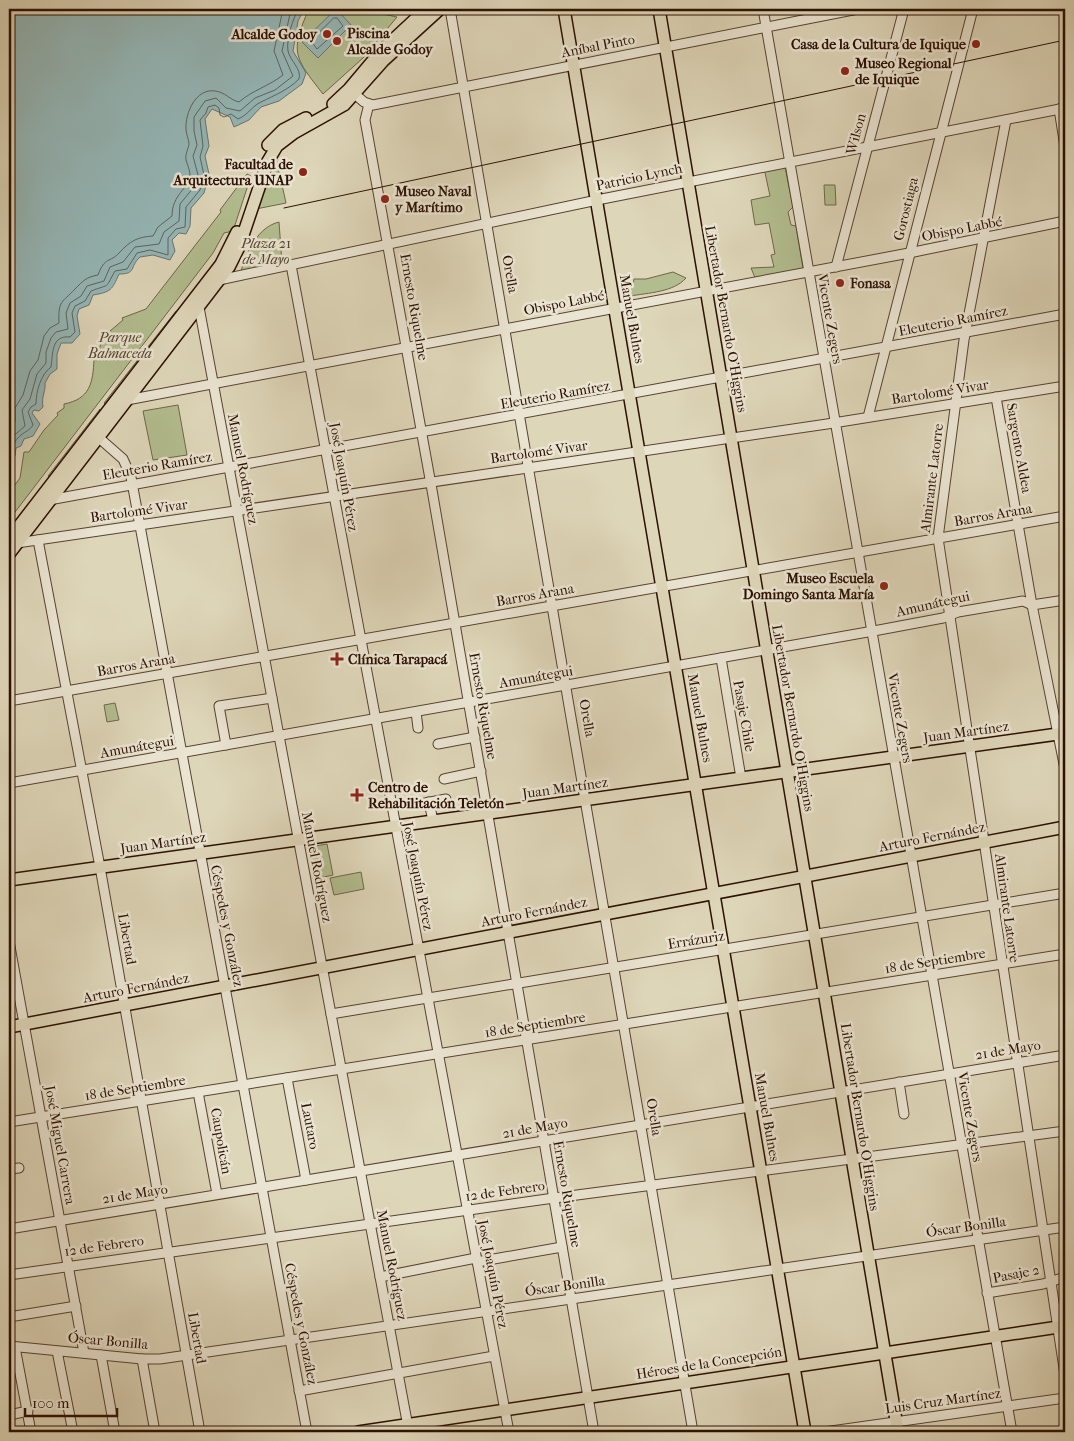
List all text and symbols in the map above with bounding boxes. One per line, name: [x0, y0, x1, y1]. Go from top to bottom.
place label: Piscina Alcalde Godoy: [346, 25, 434, 58]
place label: Alcalde Godoy: [230, 26, 319, 43]
marker: Alcalde Godoy: [321, 28, 333, 40]
street label: Aníbal Pinto: [559, 31, 636, 62]
marker: Piscina Alcalde Godoy: [331, 35, 343, 47]
place label: Casa de la Cultura de Iquique: [791, 36, 966, 53]
marker: Casa de la Cultura de Iquique: [970, 38, 982, 50]
place label: Museo Regional de Iquique: [854, 55, 952, 88]
marker: Museo Regional de Iquique: [839, 65, 851, 77]
street label: Wilson: [842, 112, 870, 157]
place label: Facultad de Arquitectura UNAP: [173, 156, 294, 189]
street label: Patricio Lynch: [594, 160, 684, 194]
marker: Facultad de Arquitectura UNAP: [297, 166, 309, 178]
street label: Gorostiaga: [890, 175, 922, 242]
place label: Museo Naval y Marítimo: [394, 183, 472, 216]
marker: Museo Naval y Marítimo: [379, 193, 391, 205]
street label: Obispo Labbé: [920, 213, 1004, 245]
street label: Libertador Bernardo O'Higgins: [701, 224, 751, 414]
park label: Plaza 21 de Mayo: [240, 235, 291, 268]
street label: Ernesto Riquelme: [396, 252, 432, 362]
street label: Orella: [498, 254, 522, 295]
street label: Vicente Zegers: [814, 272, 846, 365]
street label: Manuel Bulnes: [616, 273, 648, 365]
place label: Fonasa: [849, 275, 891, 292]
marker: Fonasa: [834, 277, 846, 289]
street label: Obispo Labbé: [522, 287, 606, 319]
street label: Eleuterio Ramírez: [897, 302, 1009, 340]
park label: Parque Balmaceda: [87, 329, 152, 362]
street label: Bartolomé Vivar: [890, 376, 990, 408]
street label: Eleuterio Ramírez: [499, 377, 611, 413]
street label: Sargento Aldea: [1003, 402, 1035, 495]
street label: Manuel Rodríguez: [224, 412, 262, 526]
street label: José Joaquín Pérez: [326, 420, 362, 533]
street label: Almirante Latorre: [917, 422, 947, 535]
street label: Bartolomé Vivar: [489, 437, 589, 467]
street label: Eleuterio Ramírez: [101, 448, 213, 484]
street label: Bartolomé Vivar: [89, 496, 189, 526]
street label: Barros Arana: [953, 500, 1034, 530]
place label: Museo Escuela Domingo Santa María: [743, 570, 875, 603]
street label: Barros Arana: [495, 580, 576, 610]
marker: Museo Escuela Domingo Santa María: [878, 580, 890, 592]
street label: Amunátegui: [894, 587, 971, 621]
street label: Libertador Bernardo O'Higgins: [768, 623, 818, 813]
street label: Barros Arana: [96, 650, 177, 680]
place label: Clínica Tarapacá: [348, 651, 448, 668]
street label: Ernesto Riquelme: [465, 651, 501, 761]
marker: Clínica Tarapacá: [330, 652, 344, 666]
street label: Amunátegui: [497, 662, 574, 692]
street label: Vicente Zegers: [884, 671, 916, 764]
street label: Manuel Bulnes: [684, 672, 716, 764]
street label: Pasaje Chile: [729, 679, 759, 753]
street label: Orella: [575, 698, 599, 739]
street label: Juan Martínez: [921, 718, 1010, 747]
street label: Amunátegui: [98, 732, 175, 762]
street label: Juan Martínez: [520, 774, 609, 803]
place label: Centro de Rehabilitación Teletón: [368, 779, 505, 812]
marker: Centro de Rehabilitación Teletón: [350, 788, 364, 802]
street label: Manuel Rodríguez: [298, 810, 336, 924]
street label: Arturo Fernández: [877, 818, 986, 856]
street label: José Joaquín Pérez: [399, 819, 437, 932]
street label: Juan Martínez: [118, 829, 207, 858]
street label: Almirante Latorre: [991, 851, 1023, 964]
street label: Céspedes y González: [207, 864, 247, 988]
street label: Arturo Fernández: [479, 893, 588, 931]
street label: Libertad: [114, 912, 140, 966]
street label: Errázuriz: [666, 927, 726, 953]
street label: 18 de Septiembre: [883, 945, 987, 977]
street label: Arturo Fernández: [81, 969, 190, 1007]
street label: 18 de Septiembre: [483, 1009, 587, 1041]
street label: Libertador Bernardo O'Higgins: [837, 1022, 883, 1212]
street label: 21 de Mayo: [974, 1036, 1042, 1064]
street label: Vicente Zegers: [954, 1070, 986, 1163]
street label: Manuel Bulnes: [751, 1071, 783, 1163]
street label: 18 de Septiembre: [83, 1072, 187, 1104]
street label: José Miguel Carrera: [41, 1083, 79, 1206]
street label: Orella: [643, 1097, 665, 1138]
street label: Lautaro: [297, 1101, 323, 1151]
street label: Caupolicán: [207, 1107, 235, 1175]
street label: 21 de Mayo: [501, 1114, 569, 1142]
street label: Ernesto Riquelme: [549, 1139, 585, 1249]
street label: 12 de Febrero: [464, 1177, 546, 1205]
street label: 21 de Mayo: [101, 1180, 169, 1208]
street label: Manuel Rodríguez: [373, 1208, 411, 1322]
street label: Óscar Bonilla: [925, 1212, 1008, 1241]
street label: José Joaquín Pérez: [474, 1217, 512, 1330]
street label: 12 de Febrero: [63, 1232, 145, 1260]
street label: Pasaje 2: [991, 1261, 1041, 1287]
street label: Céspedes y González: [281, 1262, 321, 1386]
street label: Óscar Bonilla: [524, 1271, 607, 1300]
street label: Libertad: [184, 1311, 210, 1365]
street label: Óscar Bonilla: [67, 1328, 149, 1353]
street label: Héroes de la Concepción: [635, 1343, 783, 1383]
street label: Luis Cruz Martínez: [884, 1384, 1002, 1418]
scale bar: [25, 1386, 118, 1418]
text: 100 m: [32, 1394, 70, 1412]

